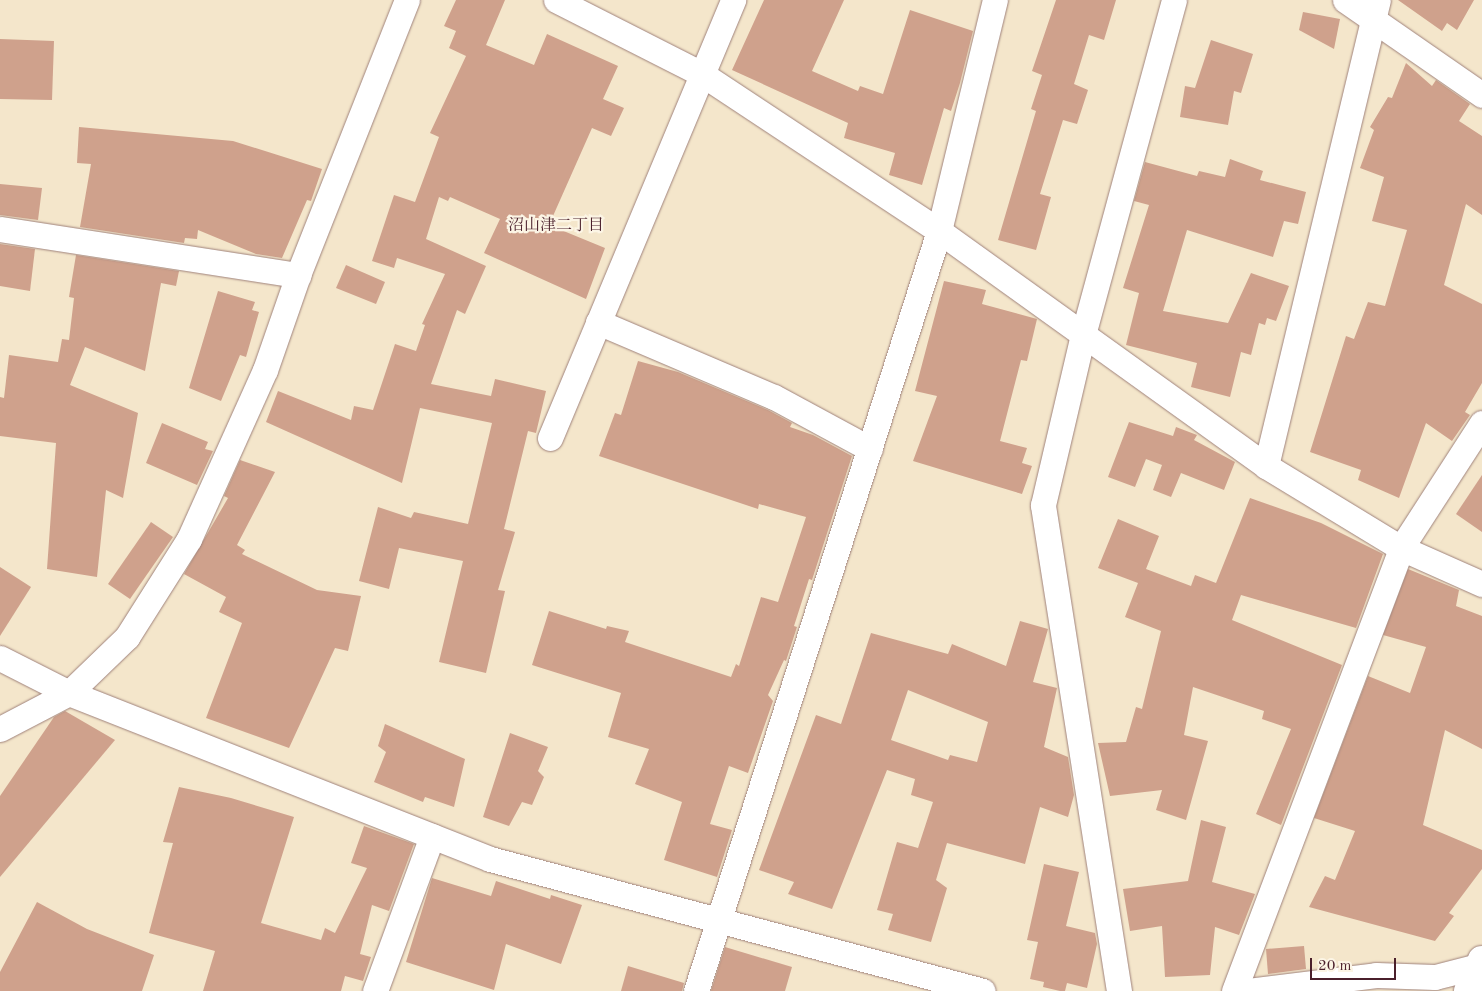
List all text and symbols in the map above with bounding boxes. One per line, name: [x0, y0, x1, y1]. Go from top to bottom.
district label: 沼山津二丁目: [508, 216, 604, 236]
scale bar: [1312, 948, 1398, 980]
text: 20 m: [1318, 959, 1352, 974]

